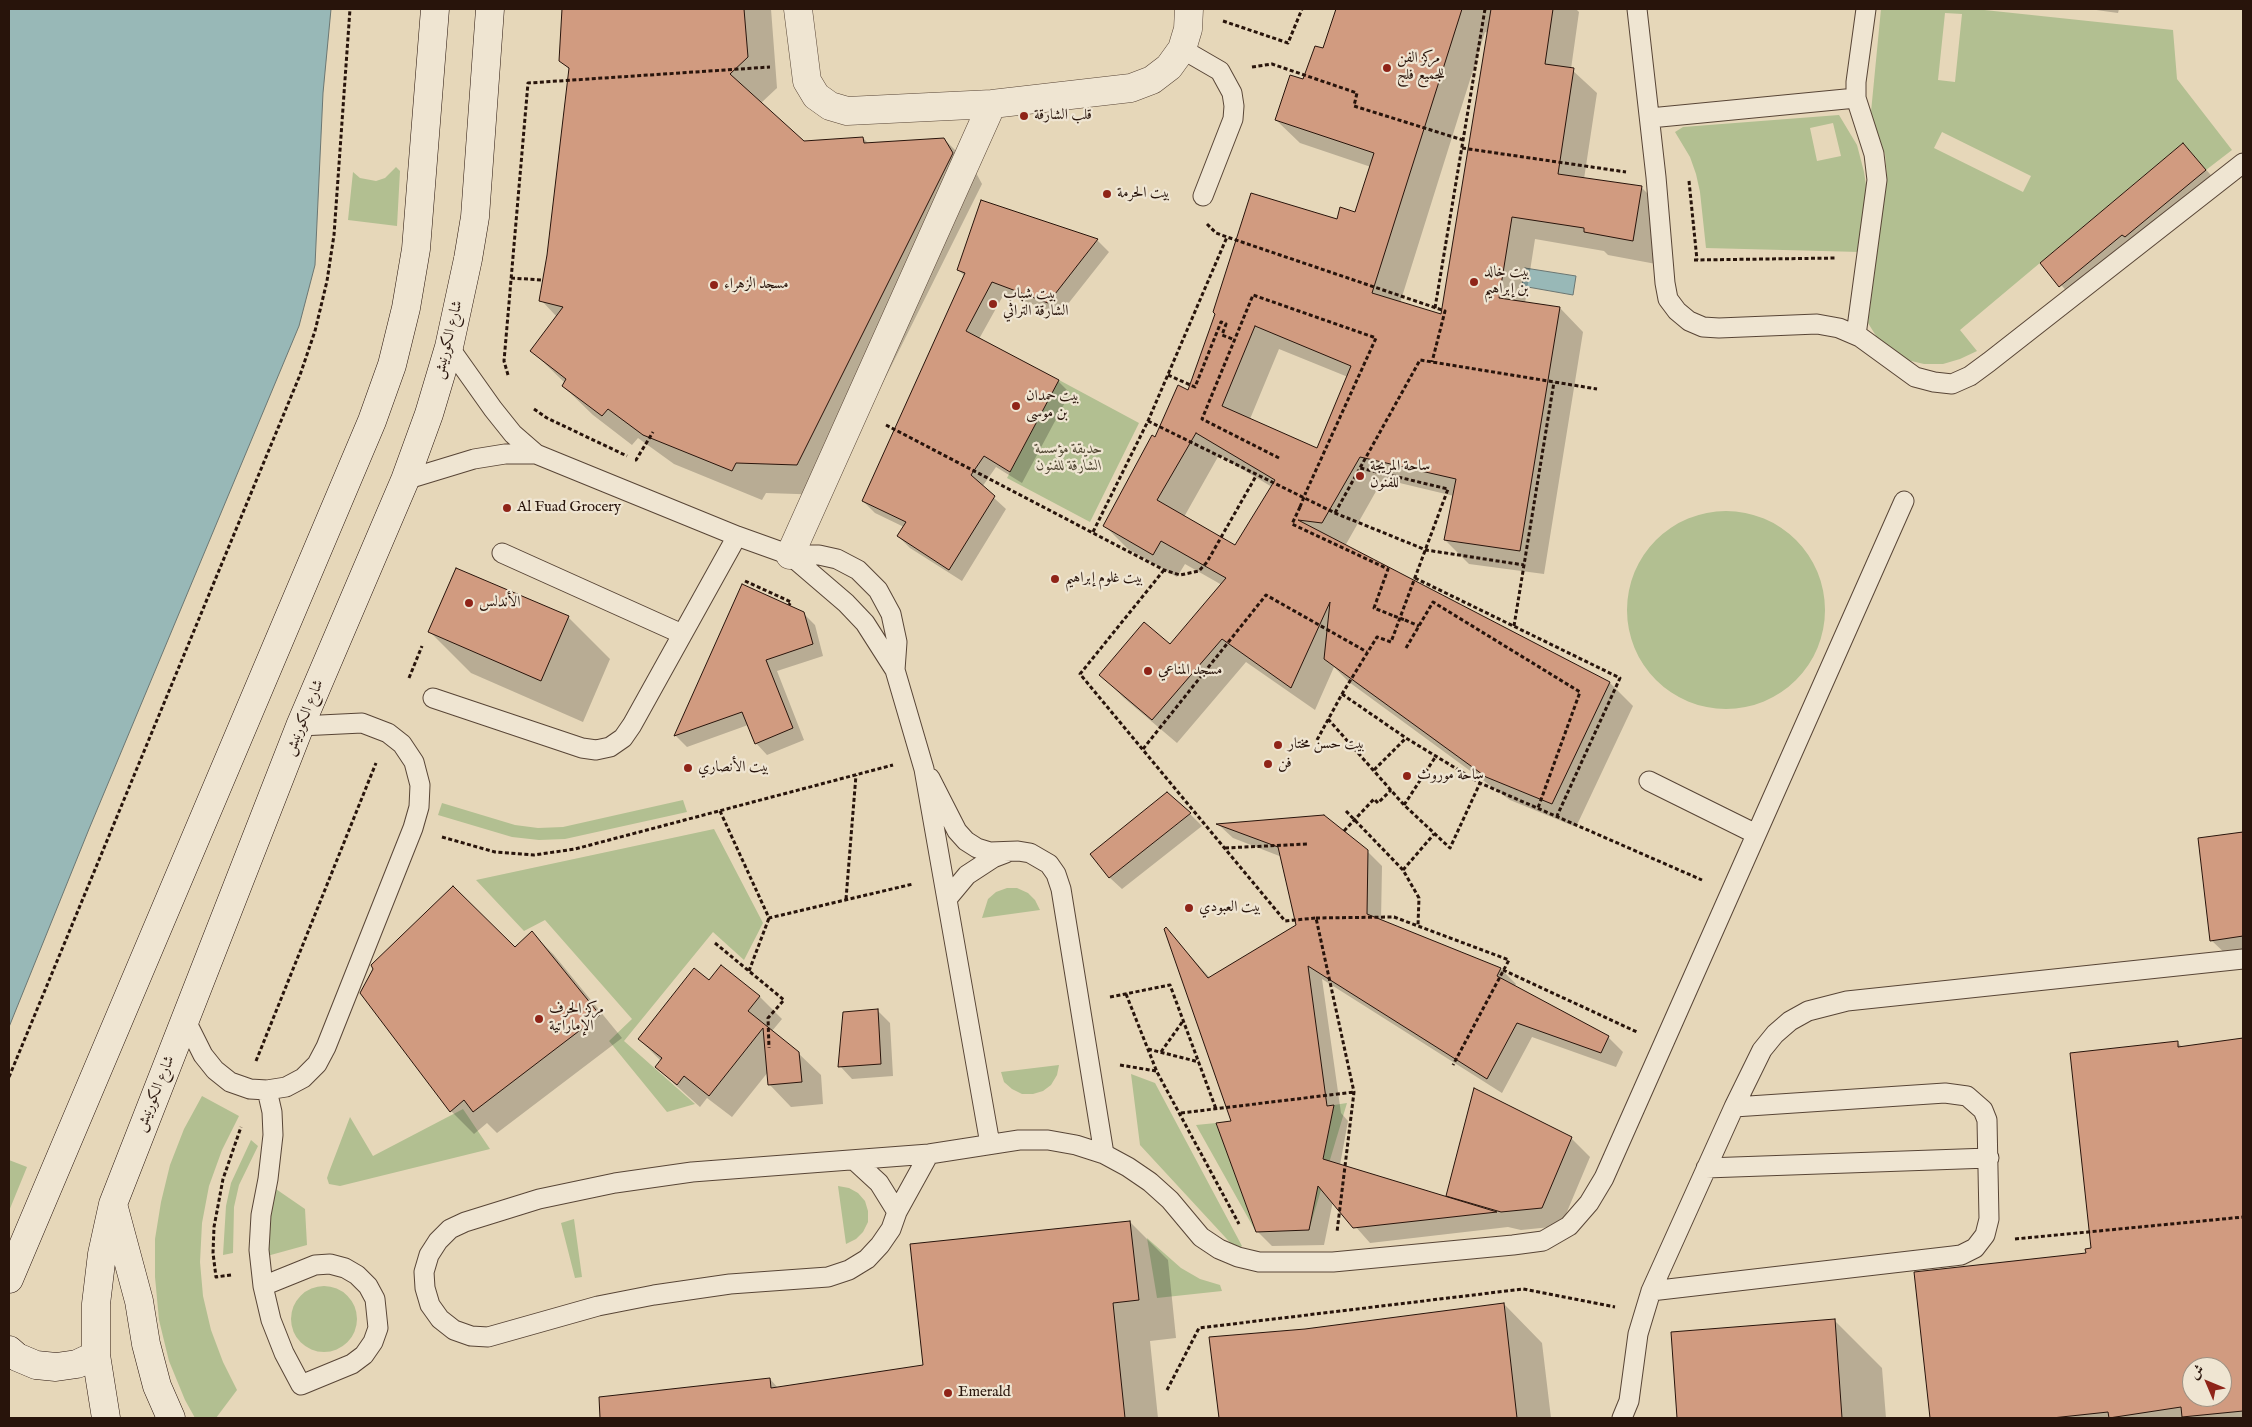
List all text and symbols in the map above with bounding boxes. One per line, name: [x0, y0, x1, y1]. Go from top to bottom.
place label: مركز الفن للجميع فلج: [1397, 50, 1445, 85]
marker: مركز الفن للجميع فلج: [1381, 62, 1393, 74]
place label: قلب الشارقة: [1034, 107, 1092, 125]
marker: قلب الشارقة: [1018, 110, 1030, 122]
place label: بيت الحرمة: [1117, 185, 1170, 203]
marker: بيت الحرمة: [1101, 188, 1113, 200]
place label: بيت خالد بن إبراهيم: [1484, 264, 1530, 299]
place label: مسجد الزهراء: [724, 276, 788, 294]
marker: بيت خالد بن إبراهيم: [1468, 276, 1480, 288]
marker: مسجد الزهراء: [708, 279, 720, 291]
place label: بيت شباب الشارقة التراثي: [1003, 286, 1069, 321]
marker: بيت شباب الشارقة التراثي: [987, 298, 999, 310]
street label: شارع الكورنيش: [431, 299, 467, 381]
place label: بيت حمدان بن موسى: [1026, 388, 1080, 423]
marker: بيت حمدان بن موسى: [1010, 400, 1022, 412]
park label: حديقة مؤسسة الشارقة للفنون: [1035, 441, 1103, 476]
place label: ساحة المريجة للفنون: [1370, 458, 1430, 493]
marker: ساحة المريجة للفنون: [1354, 470, 1366, 482]
place label: Al Fuad Grocery: [517, 499, 621, 517]
marker: Al Fuad Grocery: [501, 502, 513, 514]
place label: بيت غلوم إبراهيم: [1065, 570, 1143, 588]
marker: بيت غلوم إبراهيم: [1049, 573, 1061, 585]
place label: الأندلس: [479, 594, 520, 612]
marker: الأندلس: [463, 597, 475, 609]
place label: مسجد المناعي: [1158, 662, 1222, 680]
marker: مسجد المناعي: [1142, 665, 1154, 677]
street label: شارع الكورنيش: [282, 677, 328, 759]
place label: بيت حسن مختار: [1288, 736, 1365, 754]
marker: بيت حسن مختار: [1272, 739, 1284, 751]
place label: فن: [1278, 755, 1292, 773]
marker: فن: [1262, 758, 1274, 770]
place label: بيت الأنصاري: [698, 759, 769, 777]
marker: بيت الأنصاري: [682, 762, 694, 774]
place label: ساحة موروث: [1417, 767, 1484, 785]
marker: ساحة موروث: [1401, 770, 1413, 782]
place label: بيت العبودي: [1199, 899, 1261, 917]
marker: بيت العبودي: [1183, 902, 1195, 914]
place label: مركز الحرف الإماراتية: [549, 1001, 604, 1036]
marker: مركز الحرف الإماراتية: [533, 1013, 545, 1025]
street label: شارع الكورنيش: [133, 1053, 179, 1135]
north arrow: [2182, 1357, 2232, 1407]
text: ش: [2186, 1361, 2208, 1383]
place label: Emerald: [958, 1384, 1011, 1402]
marker: Emerald: [942, 1387, 954, 1399]

